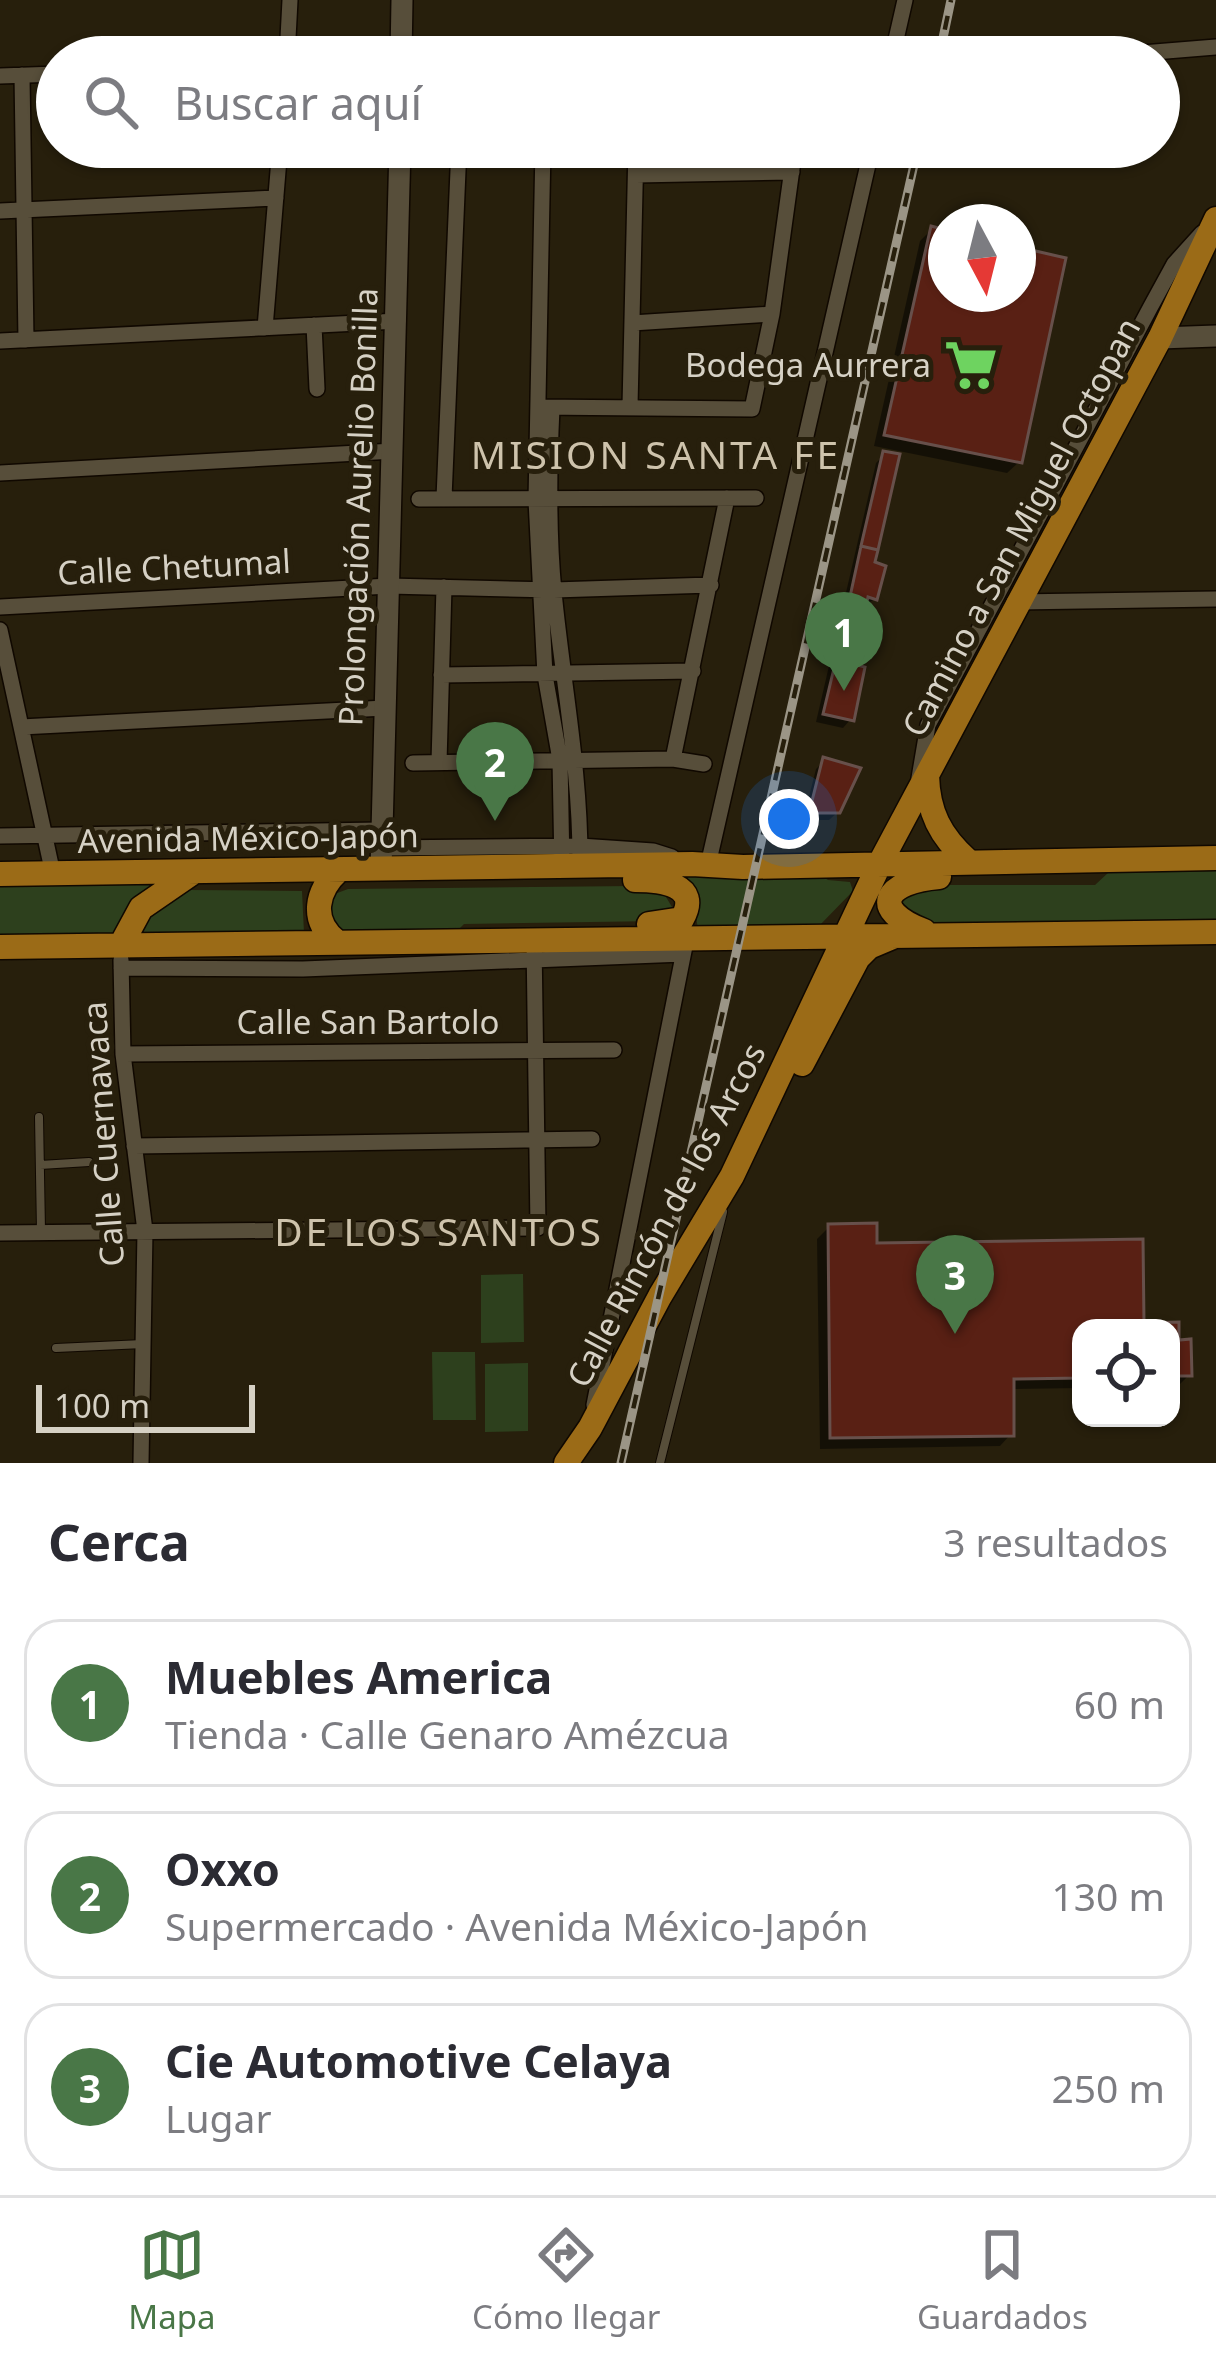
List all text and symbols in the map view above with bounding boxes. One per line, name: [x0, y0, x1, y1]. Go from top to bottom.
search box: [36, 36, 1180, 168]
icon: search: [78, 69, 144, 135]
text: Buscar aquí: [174, 72, 422, 133]
north arrow: [928, 204, 1036, 312]
street label: Prolongación Aurelio Bonilla: [327, 287, 388, 727]
street label: Camino a San Miguel Octopan: [891, 310, 1150, 744]
supermarket icon: Bodega Aurrera: [942, 336, 1000, 394]
place label: Bodega Aurrera: [685, 342, 931, 387]
district label: MISION SANTA FE: [471, 427, 841, 480]
street label: Calle Chetumal: [56, 538, 292, 595]
pin: 1: [805, 592, 883, 691]
pin: 2: [456, 722, 534, 821]
your location: [759, 789, 819, 849]
street label: Avenida México-Japón: [77, 812, 419, 863]
street label: Calle San Bartolo: [236, 999, 500, 1044]
street label: Calle Cuernavaca: [71, 1000, 134, 1268]
street label: Calle Rincón de los Arcos: [556, 1035, 776, 1395]
district label: DE LOS SANTOS: [274, 1204, 604, 1257]
pin: 3: [916, 1235, 994, 1334]
map controls: [1072, 1319, 1180, 1427]
button: locate: [1072, 1319, 1180, 1427]
scale bar: [36, 1379, 255, 1432]
text: 100 m: [54, 1383, 150, 1428]
text: Cerca: [48, 1506, 190, 1576]
text: 3 resultados: [943, 1515, 1168, 1568]
text: Muebles America: [165, 1646, 552, 1707]
text: 1: [79, 1677, 101, 1730]
text: 60 m: [1074, 1677, 1165, 1730]
text: Tienda · Calle Genaro Amézcua: [165, 1707, 730, 1760]
text: Oxxo: [165, 1838, 280, 1899]
text: 2: [79, 1869, 101, 1922]
text: 130 m: [1051, 1869, 1165, 1922]
text: Supermercado · Avenida México-Japón: [165, 1899, 869, 1952]
text: Cie Automotive Celaya: [165, 2030, 672, 2091]
text: 3: [79, 2061, 101, 2114]
text: 250 m: [1051, 2061, 1165, 2114]
text: Lugar: [165, 2091, 272, 2144]
tab: Mapa: [128, 2222, 216, 2339]
tab: Cómo llegar: [472, 2222, 660, 2339]
tab: Guardados: [917, 2222, 1088, 2339]

